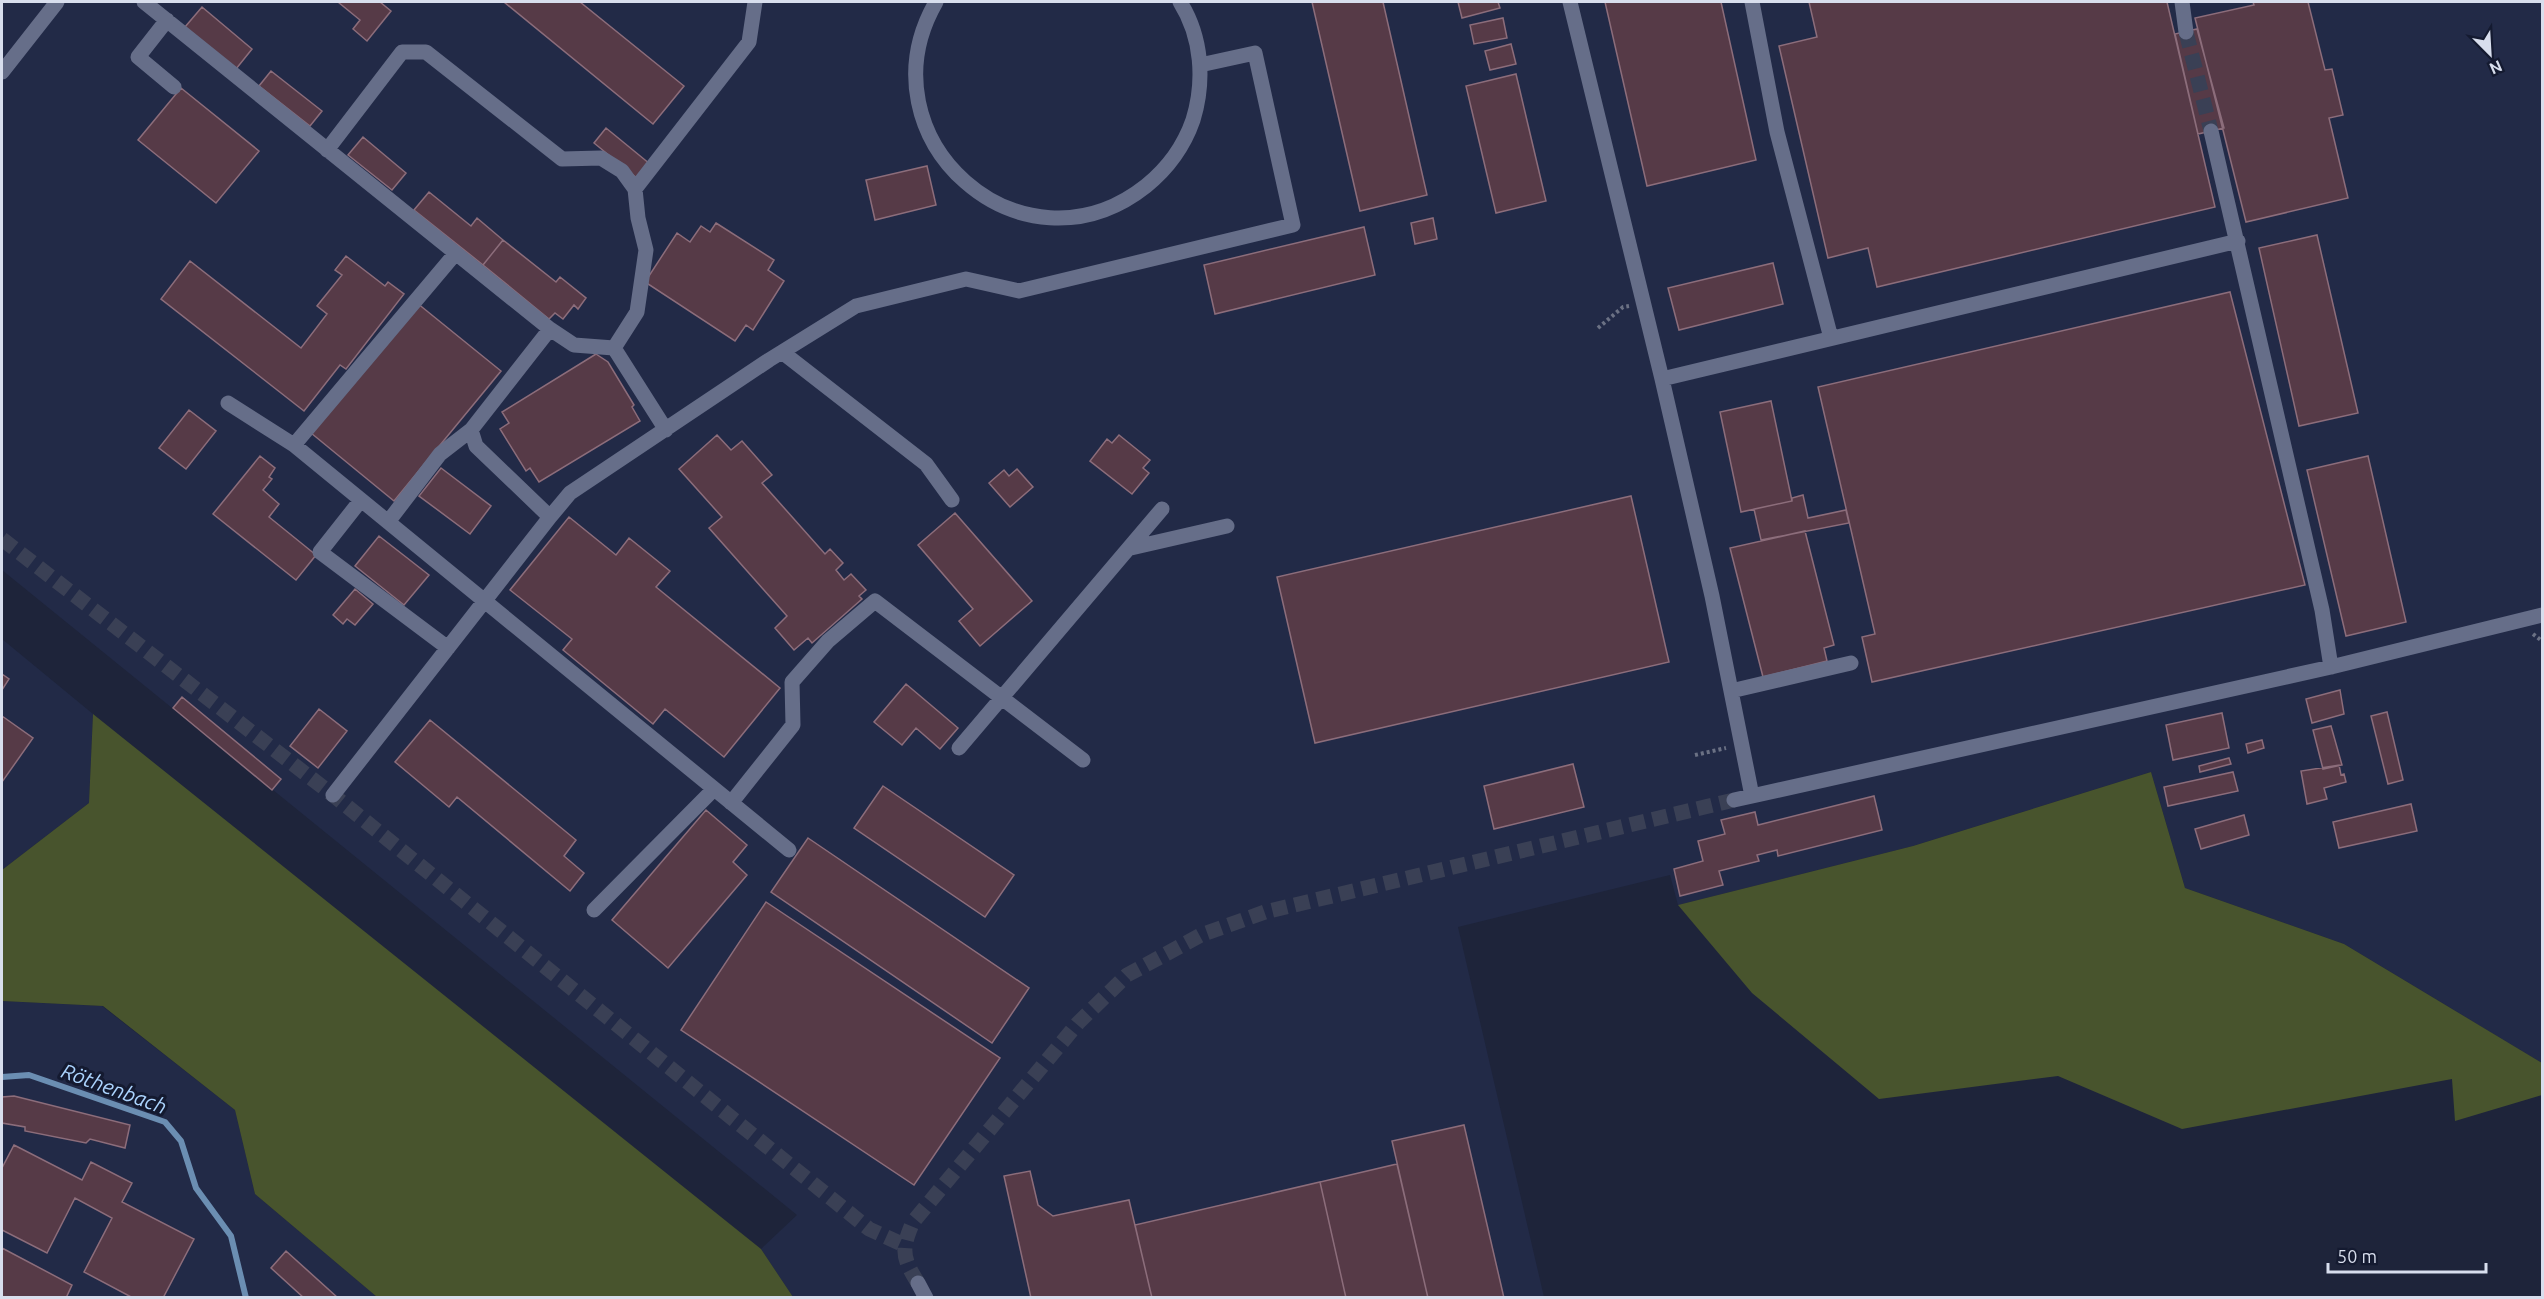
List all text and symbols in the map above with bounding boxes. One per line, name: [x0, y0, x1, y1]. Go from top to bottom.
north arrow: [2460, 24, 2520, 84]
text: N: [2487, 57, 2505, 78]
water label: Röthenbach: [58, 1058, 170, 1118]
scale bar: [2328, 1236, 2486, 1274]
text: 50 m: [2337, 1246, 2377, 1266]

